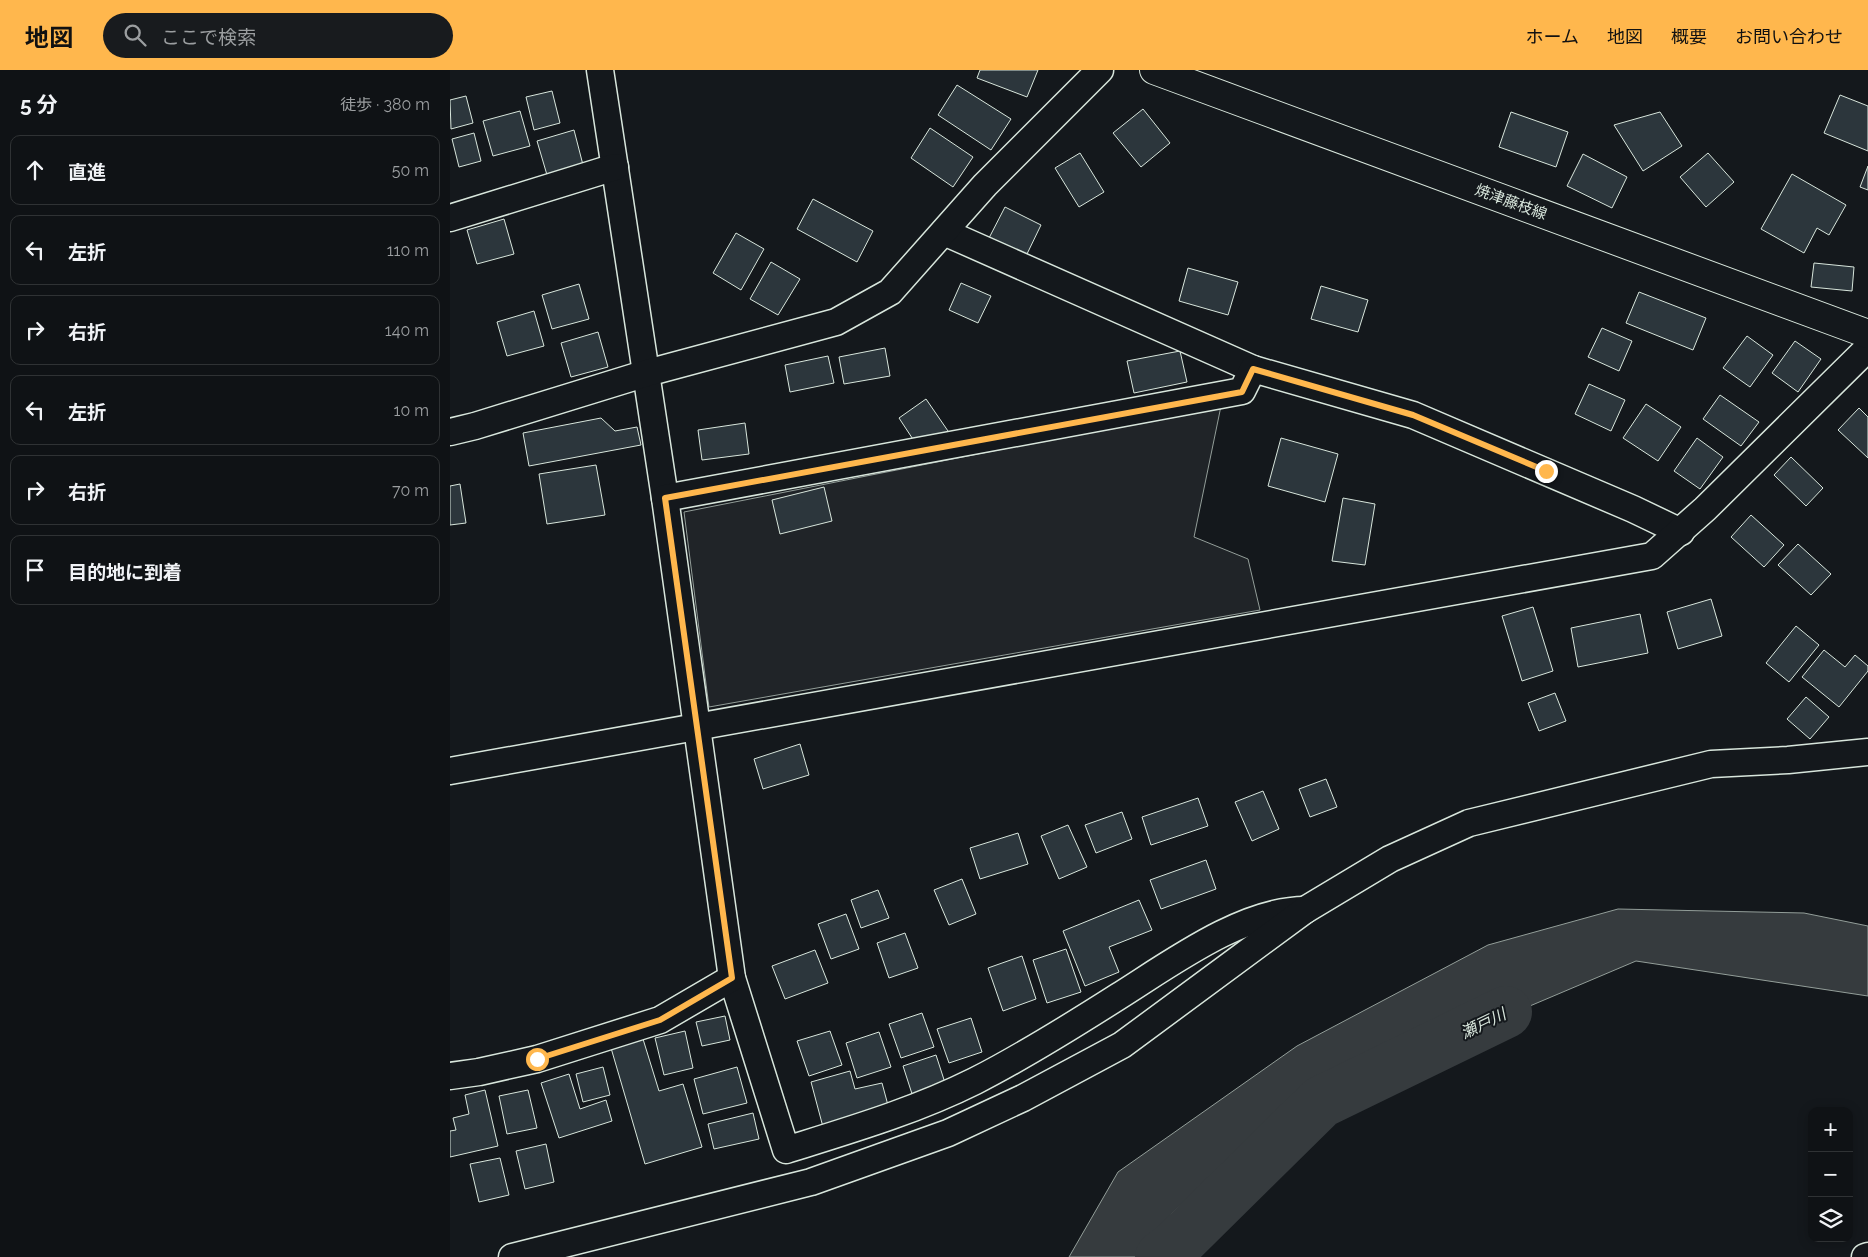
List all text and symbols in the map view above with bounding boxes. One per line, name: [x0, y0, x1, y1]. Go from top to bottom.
search box: [103, 13, 453, 58]
icon: search: [121, 21, 149, 49]
text: 地図: [25, 23, 73, 52]
text: ここで検索: [161, 26, 256, 48]
text: ホーム: [1526, 26, 1579, 47]
text: 地図: [1607, 26, 1643, 47]
text: 概要: [1671, 26, 1707, 47]
text: お問い合わせ: [1735, 26, 1843, 47]
text: 5 分: [20, 92, 58, 117]
text: 徒歩 · 380 m: [340, 95, 430, 114]
icon: ahead: [21, 156, 49, 184]
text: 直進: [68, 161, 106, 183]
text: 50 m: [392, 161, 429, 180]
street label: 焼津藤枝線: [1473, 181, 1549, 223]
icon: left: [21, 236, 49, 264]
text: 左折: [68, 241, 106, 263]
text: 110 m: [387, 241, 429, 260]
icon: right: [21, 316, 49, 344]
text: 右折: [68, 321, 106, 343]
text: 140 m: [385, 321, 429, 340]
icon: left: [21, 396, 49, 424]
text: 左折: [68, 401, 106, 423]
text: 10 m: [394, 401, 429, 420]
route end: [1535, 460, 1558, 483]
icon: right: [21, 476, 49, 504]
text: 右折: [68, 481, 106, 503]
text: 70 m: [392, 481, 429, 500]
icon: arrive: [21, 556, 49, 584]
text: 目的地に到着: [68, 561, 182, 583]
water label: 瀬戸川: [1457, 1004, 1511, 1043]
route start: [526, 1048, 549, 1071]
map controls: [1808, 1107, 1853, 1242]
button: +: [1808, 1107, 1853, 1152]
button: −: [1808, 1152, 1853, 1197]
button: layers: [1808, 1197, 1853, 1242]

